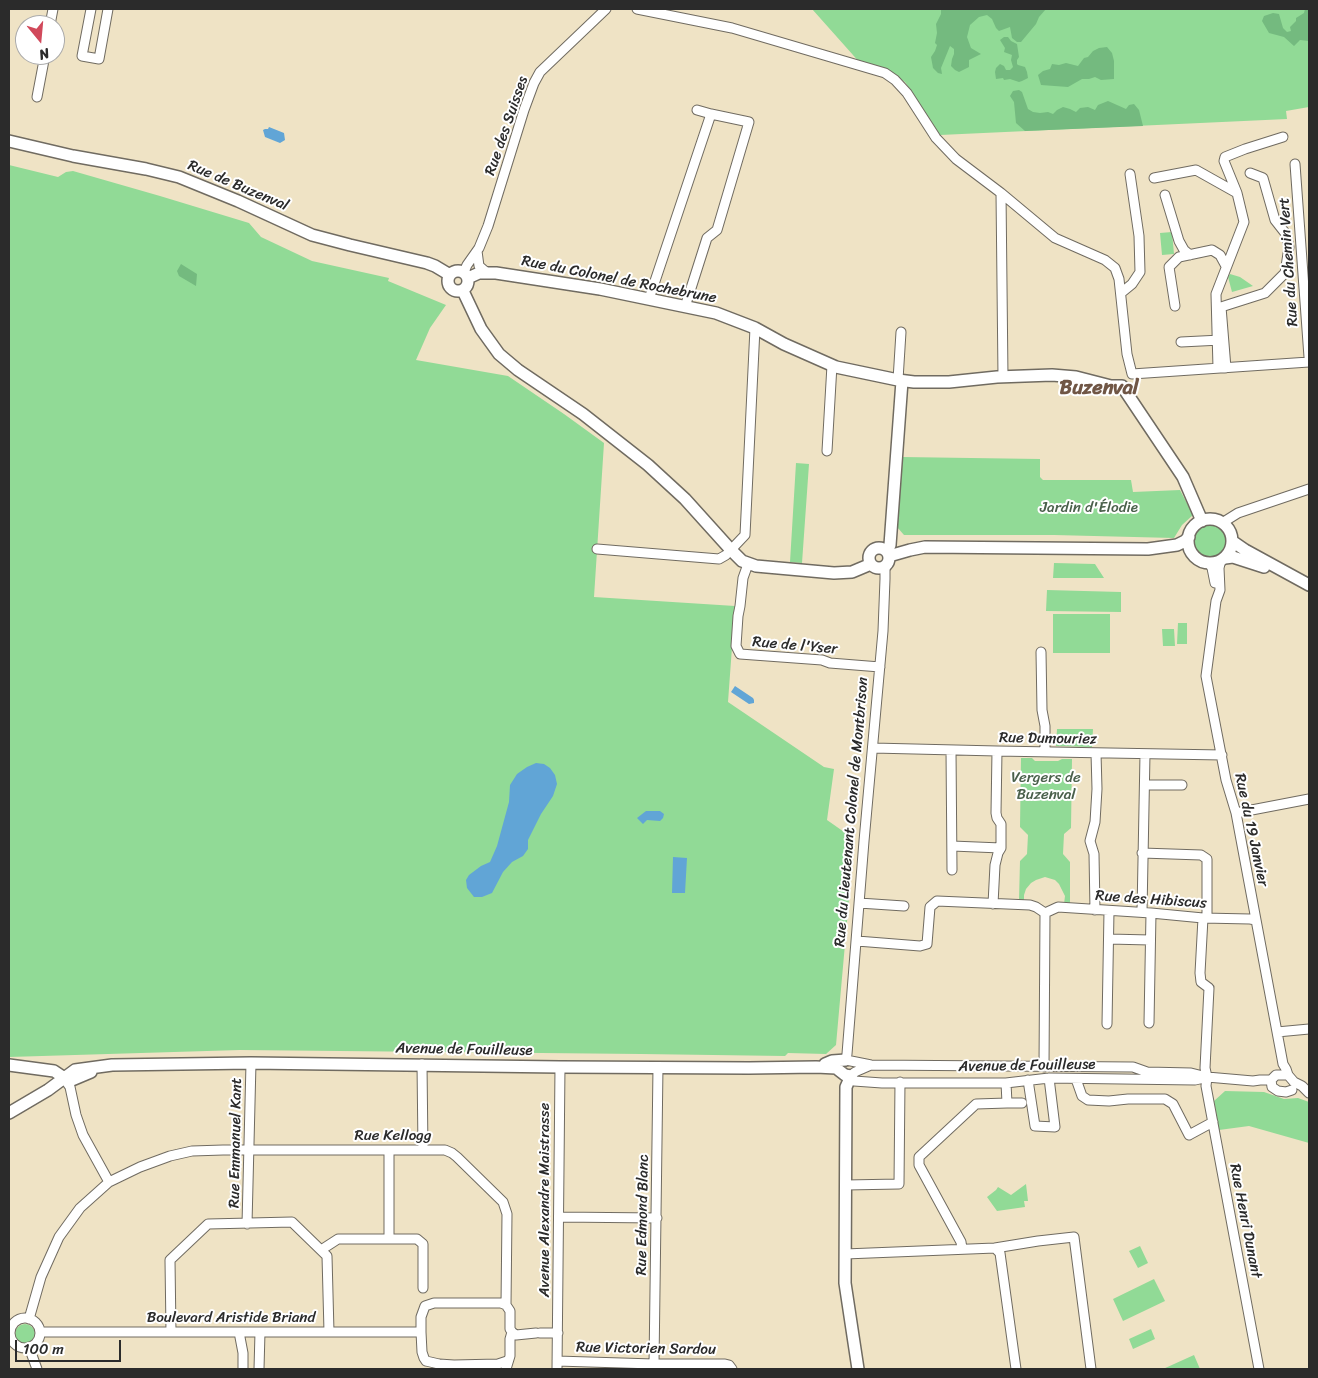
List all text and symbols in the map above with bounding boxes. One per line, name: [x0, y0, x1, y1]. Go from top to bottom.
north arrow: [15, 15, 65, 65]
text: N: [36, 40, 53, 67]
street label: Rue des Suisses: [482, 74, 532, 178]
street label: Rue de Buzenval: [185, 157, 291, 215]
street label: Rue du Chemin Vert: [1276, 197, 1302, 327]
street label: Rue du Colonel de Rochebrune: [520, 252, 718, 308]
district label: Buzenval: [1060, 377, 1138, 401]
park label: Jardin d'Élodie: [1040, 499, 1138, 517]
street label: Rue de l'Yser: [752, 633, 838, 659]
street label: Rue du Lieutenant Colonel de Montbrison: [831, 676, 873, 948]
street label: Rue Dumouriez: [999, 729, 1097, 749]
park label: Vergers de Buzenval: [1011, 769, 1081, 804]
street label: Rue du 19 Janvier: [1230, 772, 1272, 888]
street label: Rue des Hibiscus: [1095, 887, 1207, 913]
street label: Avenue de Fouilleuse: [395, 1040, 533, 1060]
street label: Avenue de Fouilleuse: [958, 1056, 1096, 1076]
street label: Rue Emmanuel Kant: [226, 1078, 246, 1208]
street label: Avenue Alexandre Maistrasse: [536, 1103, 554, 1297]
street label: Rue Kellogg: [355, 1127, 431, 1145]
street label: Rue Edmond Blanc: [633, 1154, 653, 1276]
street label: Rue Henri Dunant: [1225, 1162, 1265, 1280]
street label: Boulevard Aristide Briand: [147, 1309, 315, 1327]
scale bar: [18, 1330, 124, 1362]
text: 100 m: [23, 1336, 64, 1362]
street label: Rue Victorien Sardou: [576, 1339, 716, 1359]

